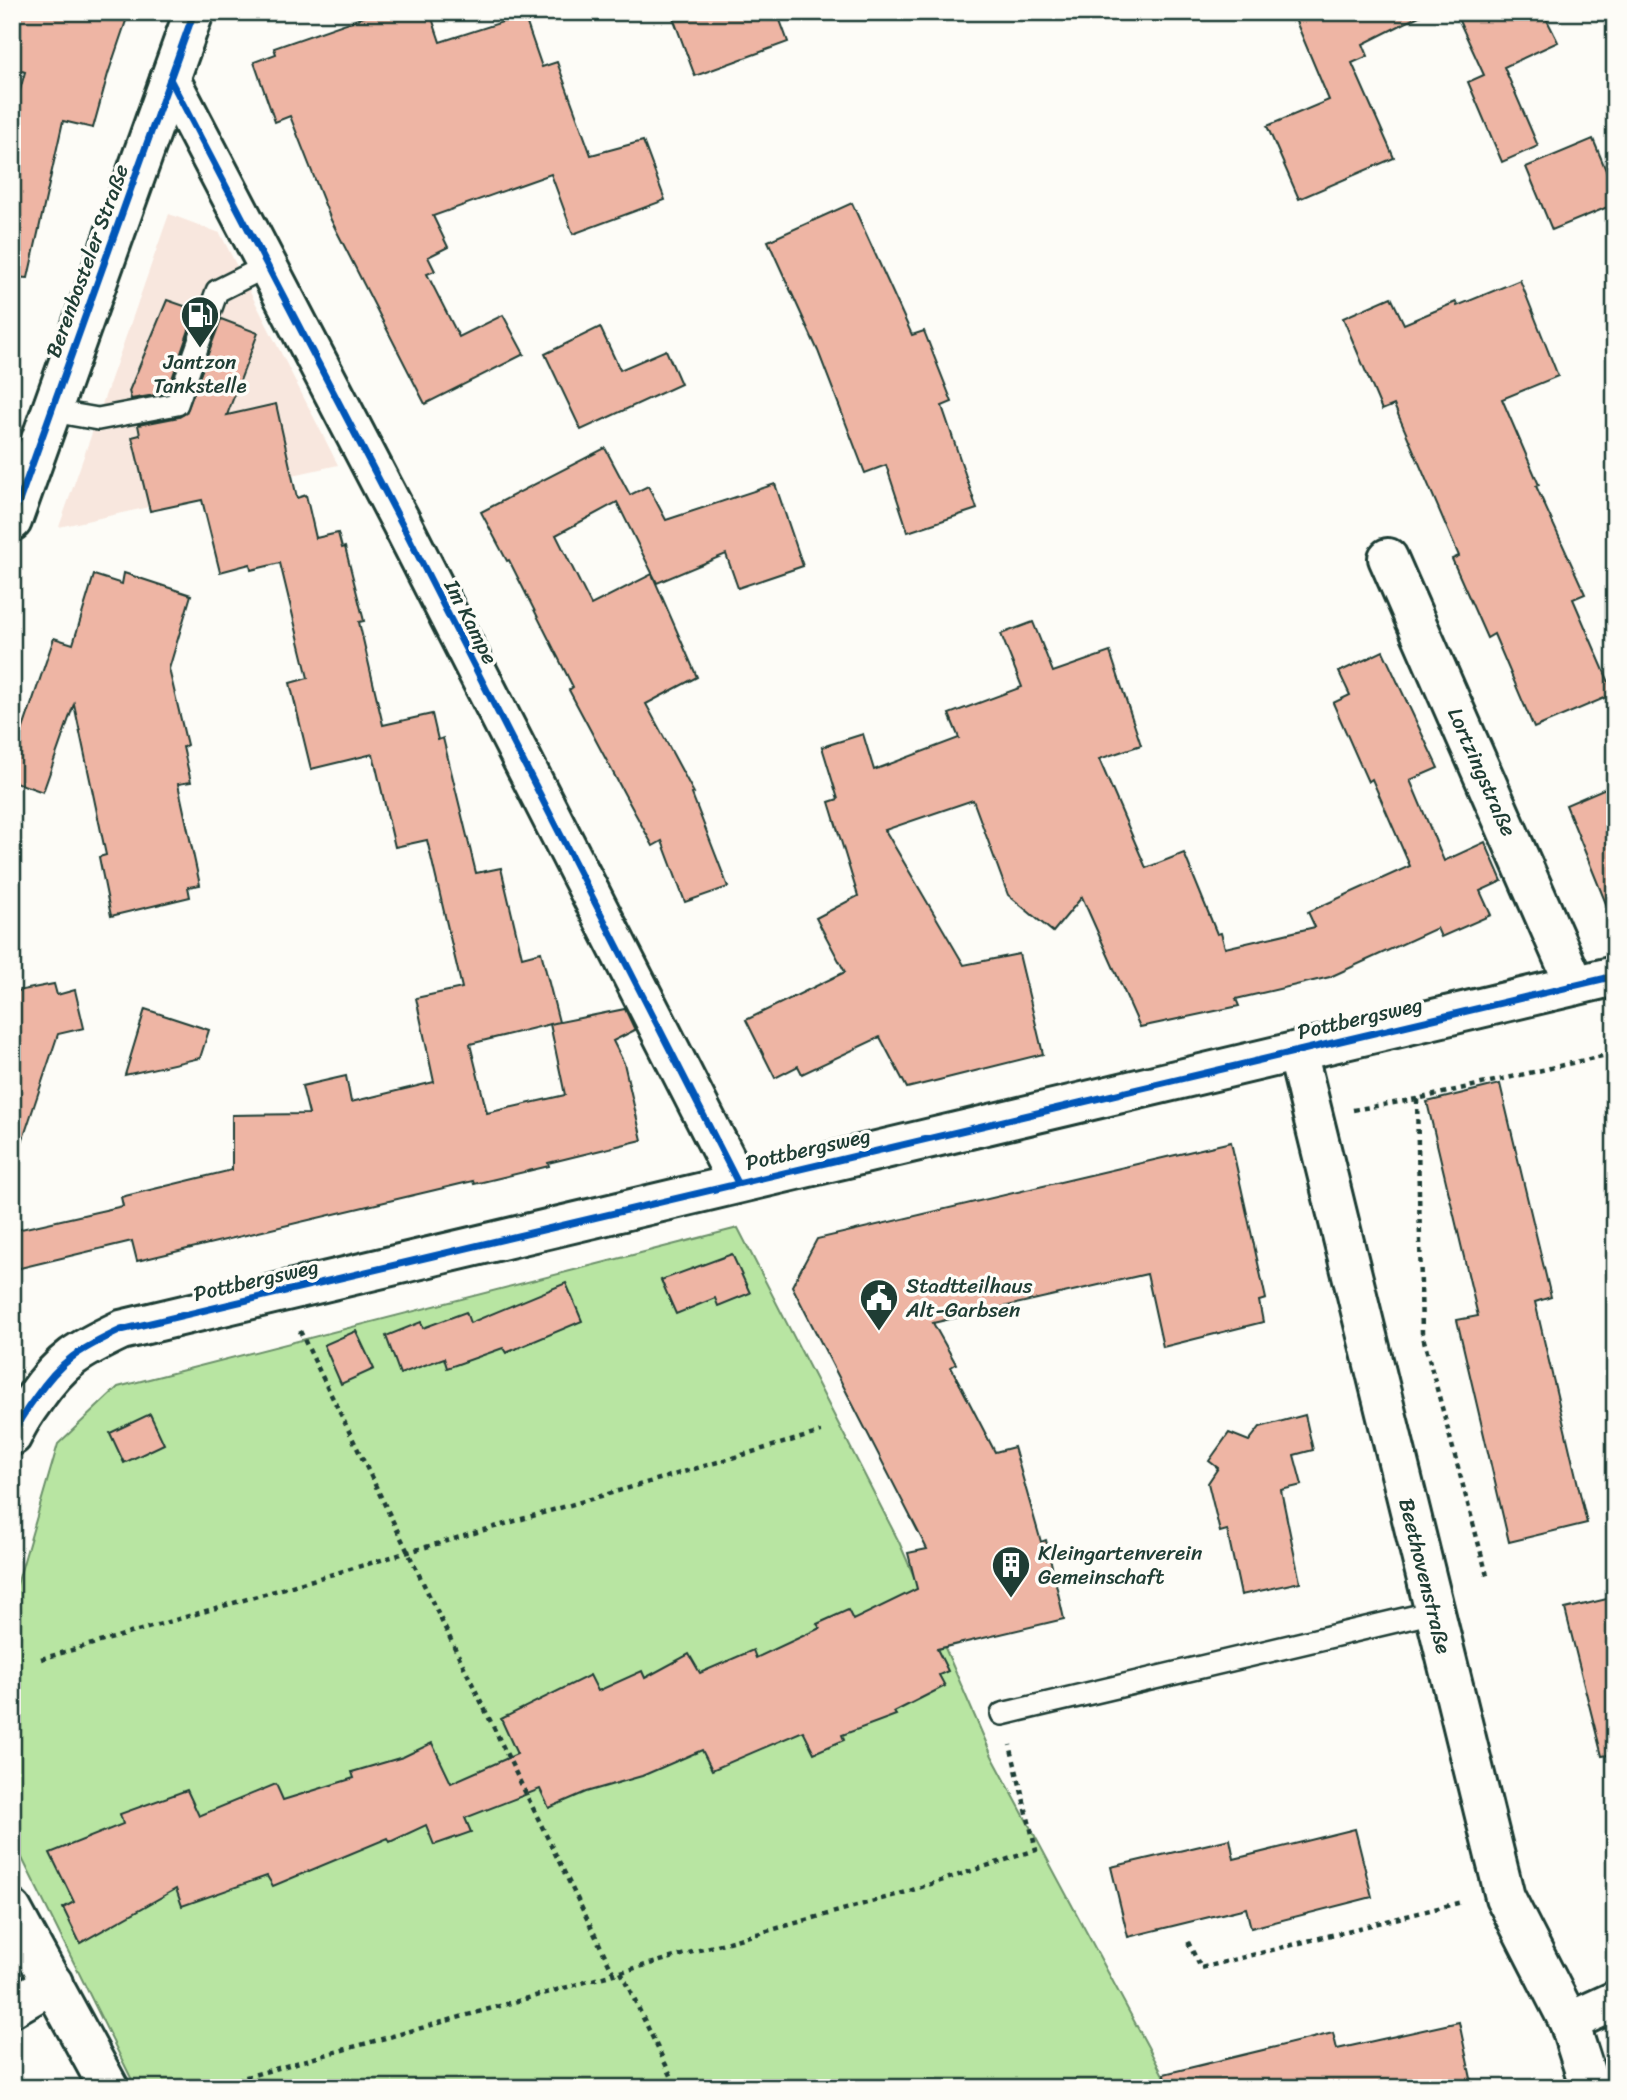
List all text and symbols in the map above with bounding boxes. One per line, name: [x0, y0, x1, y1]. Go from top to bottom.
street label: Berenbosteler Straße: [34, 159, 140, 363]
fuel station icon: Jantzon Tankstelle: [179, 294, 221, 349]
place label: Jantzon Tankstelle: [153, 343, 247, 405]
street label: Im Kampe: [433, 572, 509, 671]
street label: Lortzingstraße: [1437, 701, 1528, 843]
street label: Pottbergsweg: [1294, 985, 1426, 1051]
street label: Pottbergsweg: [742, 1116, 874, 1182]
street label: Pottbergsweg: [190, 1247, 322, 1313]
place label: Stadtteilhaus Alt-Garbsen: [905, 1267, 1033, 1329]
public building icon: Stadtteilhaus Alt-Garbsen: [858, 1277, 900, 1332]
street label: Beethovenstraße: [1387, 1494, 1463, 1658]
place label: Kleingartenverein Gemeinschaft: [1038, 1534, 1202, 1596]
building icon: Kleingartenverein Gemeinschaft: [990, 1544, 1032, 1599]

